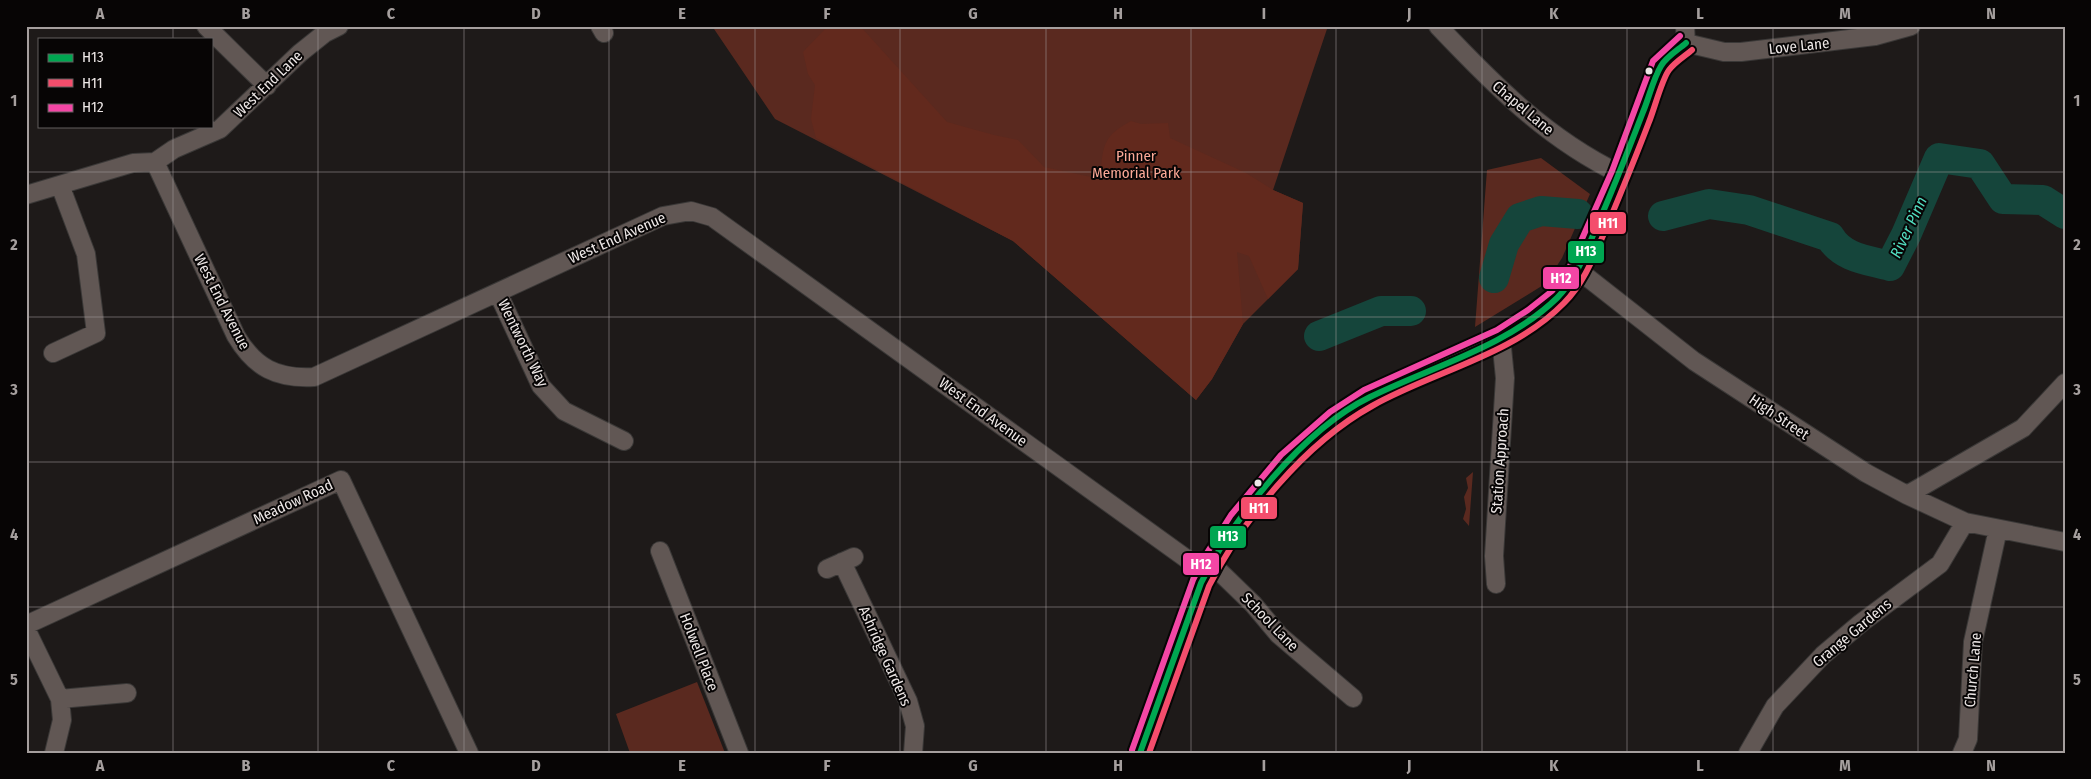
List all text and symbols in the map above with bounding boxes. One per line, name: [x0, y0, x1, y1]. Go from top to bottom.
text: A: [95, 4, 105, 23]
text: B: [242, 4, 251, 23]
text: C: [387, 4, 396, 23]
text: D: [531, 4, 541, 23]
text: E: [678, 4, 686, 23]
text: F: [823, 4, 831, 23]
text: G: [968, 4, 978, 23]
text: H: [1113, 4, 1123, 23]
text: I: [1262, 4, 1266, 23]
text: J: [1406, 4, 1411, 23]
text: K: [1549, 4, 1559, 23]
text: L: [1696, 4, 1704, 23]
text: M: [1839, 4, 1851, 23]
text: N: [1986, 4, 1996, 23]
street label: Love Lane: [1768, 34, 1830, 58]
legend: [38, 38, 212, 128]
street label: West End Lane: [230, 47, 306, 121]
text: H13: [82, 48, 104, 66]
unlabelled marker: [1644, 66, 1654, 76]
text: H11: [82, 74, 103, 92]
street label: Chapel Lane: [1489, 77, 1557, 139]
text: 1: [11, 91, 17, 110]
text: 1: [2074, 91, 2080, 110]
text: H12: [82, 98, 104, 116]
park label: Pinner Memorial Park: [1092, 147, 1180, 182]
water label: River Pinn: [1886, 194, 1931, 261]
street label: West End Avenue: [565, 208, 669, 268]
line badge: H11: [1589, 211, 1627, 235]
text: H11: [1598, 215, 1618, 232]
text: 2: [9, 235, 18, 254]
text: 2: [2072, 235, 2081, 254]
line badge: H13: [1567, 240, 1605, 264]
text: H13: [1576, 243, 1597, 260]
street label: West End Avenue: [190, 251, 254, 353]
line badge: H12: [1542, 266, 1580, 290]
text: H12: [1551, 270, 1572, 287]
street label: Wentworth Way: [494, 296, 552, 390]
street label: West End Avenue: [935, 374, 1031, 450]
text: 3: [9, 380, 18, 399]
text: 3: [2072, 380, 2081, 399]
street label: High Street: [1746, 390, 1812, 444]
street label: Station Approach: [1487, 408, 1513, 514]
street label: Meadow Road: [250, 476, 336, 528]
unlabelled marker: [1253, 478, 1263, 488]
line badge: H11: [1240, 496, 1278, 520]
text: H11: [1249, 500, 1269, 517]
text: 4: [10, 525, 18, 544]
line badge: H13: [1209, 525, 1247, 549]
text: 4: [2073, 525, 2081, 544]
text: H13: [1218, 528, 1239, 545]
line badge: H12: [1182, 552, 1220, 576]
text: H12: [1191, 556, 1212, 573]
street label: School Lane: [1238, 589, 1302, 655]
street label: Grange Gardens: [1809, 595, 1895, 671]
street label: Ashridge Gardens: [855, 603, 915, 709]
street label: Holwell Place: [676, 610, 722, 694]
street label: Church Lane: [1961, 632, 1985, 708]
text: 5: [10, 670, 18, 689]
text: 5: [2073, 670, 2081, 689]
text: A: [95, 756, 105, 775]
text: B: [242, 756, 251, 775]
text: C: [387, 756, 396, 775]
text: D: [531, 756, 541, 775]
text: E: [678, 756, 686, 775]
text: F: [823, 756, 831, 775]
text: G: [968, 756, 978, 775]
text: H: [1113, 756, 1123, 775]
text: I: [1262, 756, 1266, 775]
text: J: [1406, 756, 1411, 775]
text: K: [1549, 756, 1559, 775]
text: L: [1696, 756, 1704, 775]
text: M: [1839, 756, 1851, 775]
text: N: [1986, 756, 1996, 775]

